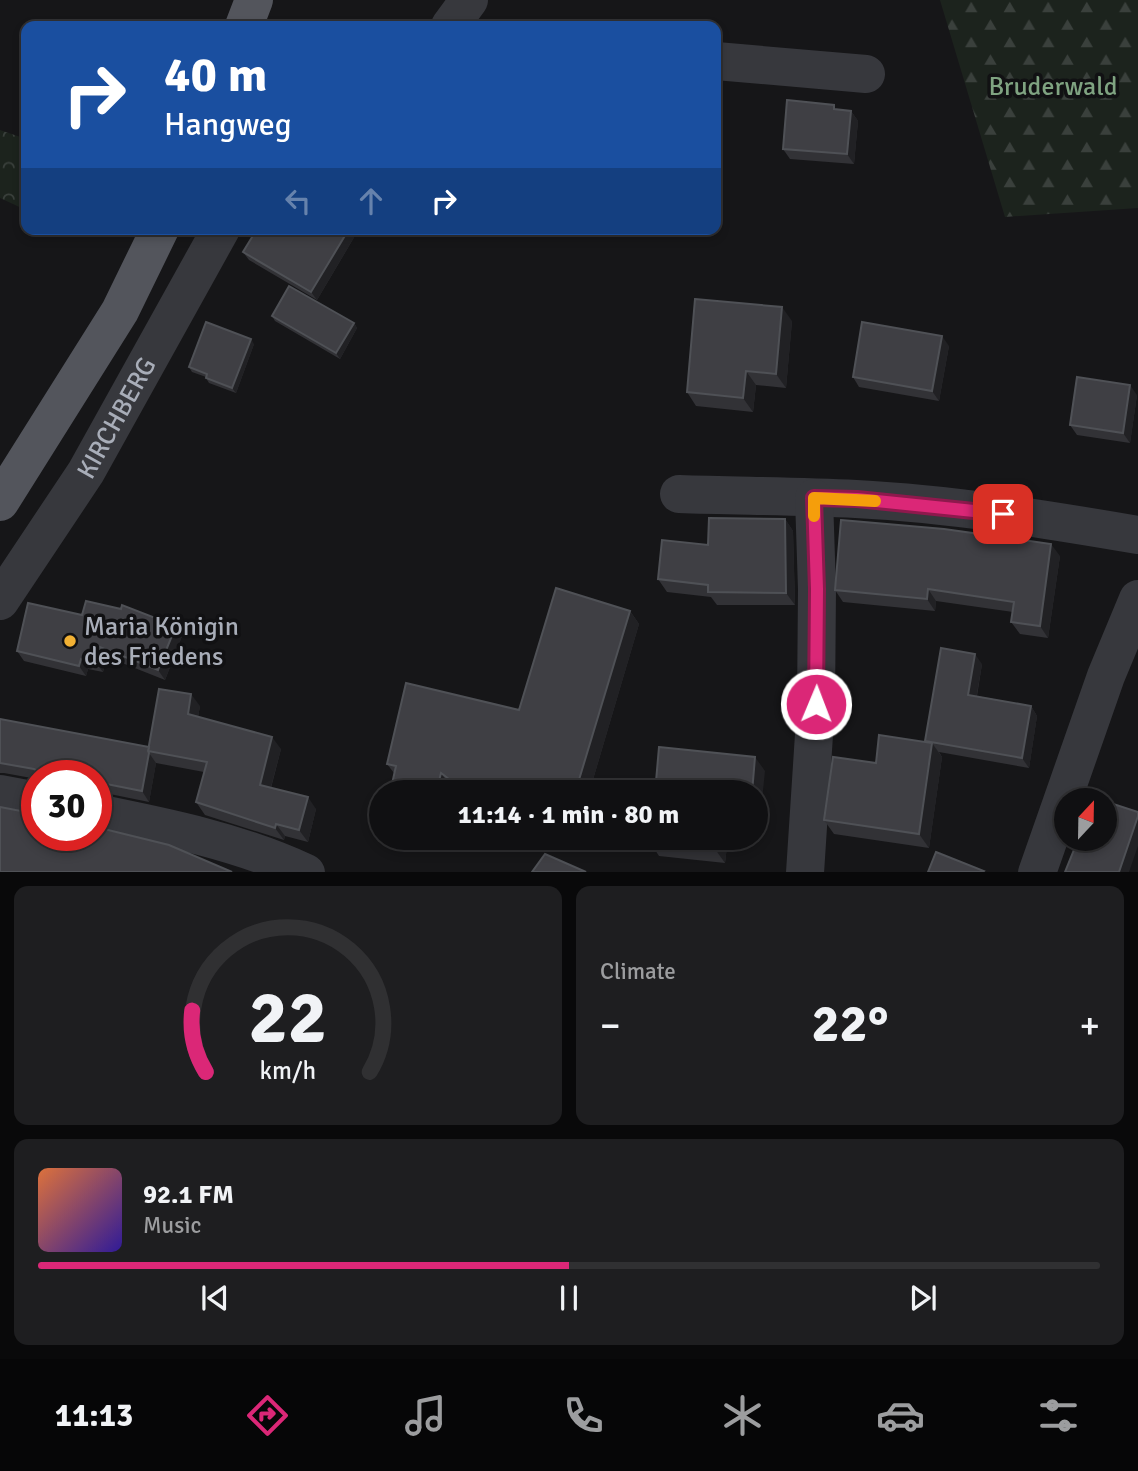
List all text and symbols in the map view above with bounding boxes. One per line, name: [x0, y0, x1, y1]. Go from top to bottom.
text: 40 m: [164, 45, 267, 105]
icon: right: [49, 49, 140, 140]
park label: Bruderwald: [988, 71, 1118, 103]
text: Hangweg: [164, 105, 292, 144]
icon: left: [279, 182, 317, 220]
icon: ahead: [352, 182, 390, 220]
icon: right: [425, 182, 463, 220]
street label: KIRCHBERG: [70, 352, 163, 485]
pin: [973, 484, 1033, 544]
icon: arrive: [984, 495, 1022, 533]
place label: Maria Königin des Friedens: [84, 611, 239, 673]
marker: Maria Königin des Friedens: [62, 633, 78, 649]
position arrow: [779, 667, 853, 741]
speed limit sign: 30: [21, 760, 112, 851]
north arrow: [1054, 788, 1116, 850]
map controls: [1054, 788, 1117, 851]
text: 11:14 · 1 min · 80 m: [458, 799, 679, 831]
text: Climate: [600, 957, 676, 986]
text: 22: [249, 974, 327, 1063]
text: 22°: [812, 992, 888, 1056]
text: −: [600, 1002, 621, 1049]
text: +: [1079, 1002, 1100, 1049]
text: km/h: [260, 1054, 316, 1085]
text: 92.1 FM: [143, 1179, 234, 1211]
text: Music: [143, 1211, 201, 1240]
icon: previous: [196, 1279, 234, 1317]
icon: pause: [550, 1279, 588, 1317]
icon: next: [904, 1279, 942, 1317]
icon: directions: [243, 1391, 292, 1440]
icon: music: [401, 1391, 450, 1440]
icon: phone: [559, 1391, 608, 1440]
icon: climate: [718, 1391, 767, 1440]
icon: car: [876, 1391, 925, 1440]
icon: filters: [1034, 1391, 1083, 1440]
text: 11:13: [55, 1396, 133, 1435]

